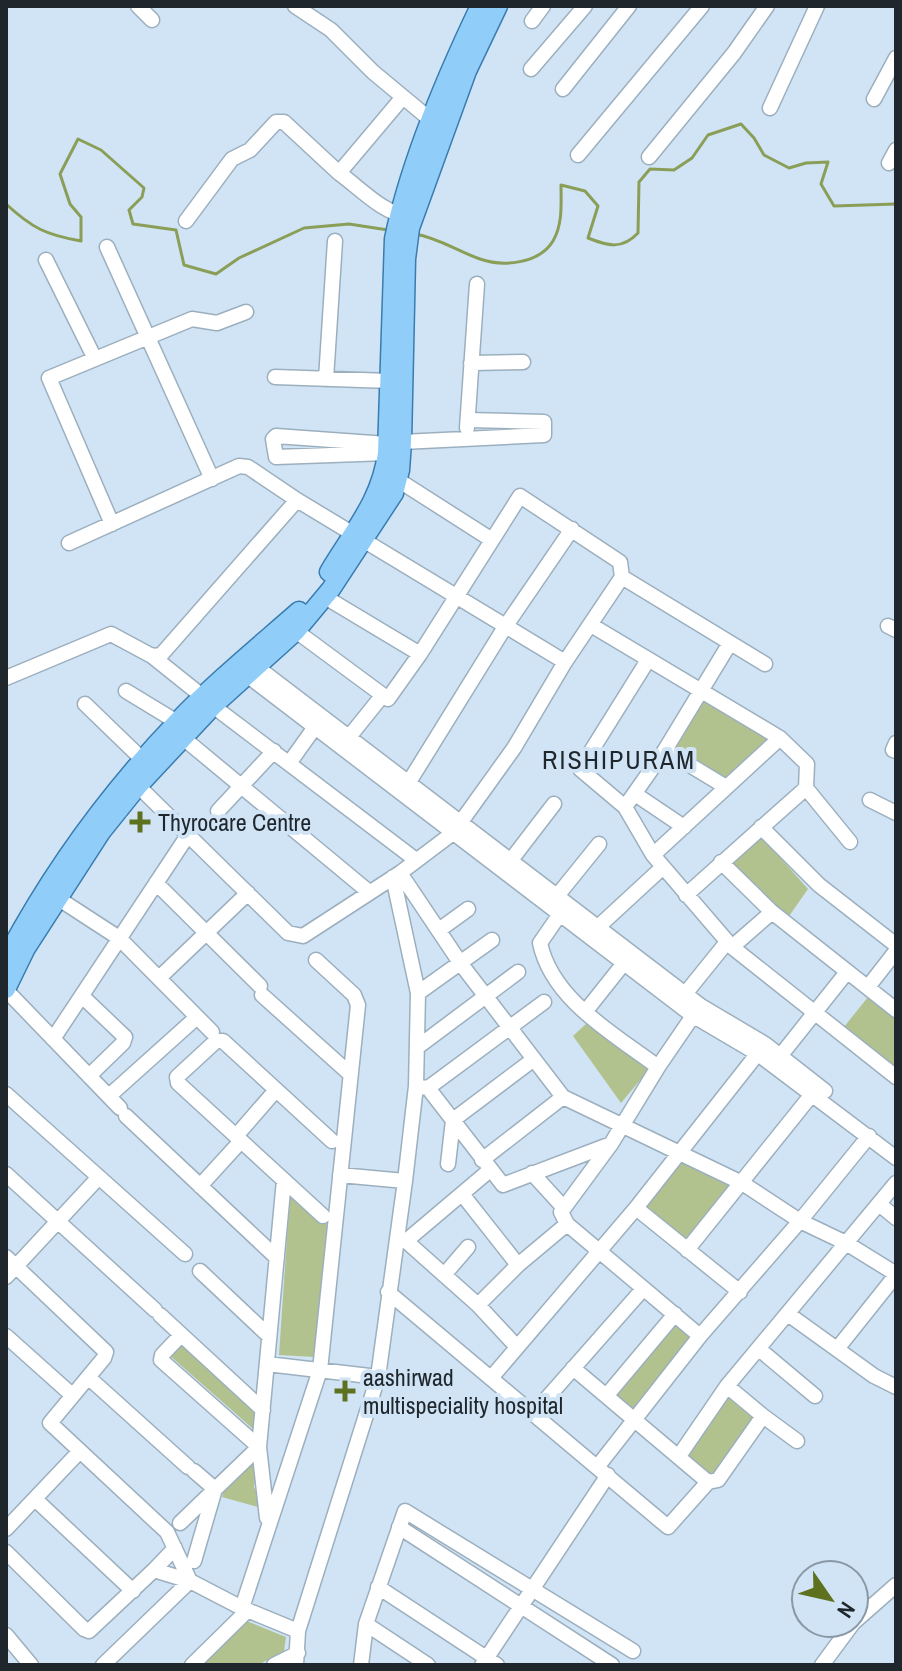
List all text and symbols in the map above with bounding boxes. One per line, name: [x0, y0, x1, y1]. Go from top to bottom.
district label: RISHIPURAM: [542, 742, 696, 777]
place label: Thyrocare Centre: [158, 806, 311, 838]
marker: Thyrocare Centre: [129, 811, 151, 833]
place label: aashirwad multispeciality hospital: [363, 1361, 563, 1421]
marker: aashirwad multispeciality hospital: [334, 1380, 356, 1402]
north arrow: [790, 1559, 870, 1639]
text: N: [831, 1596, 863, 1624]

